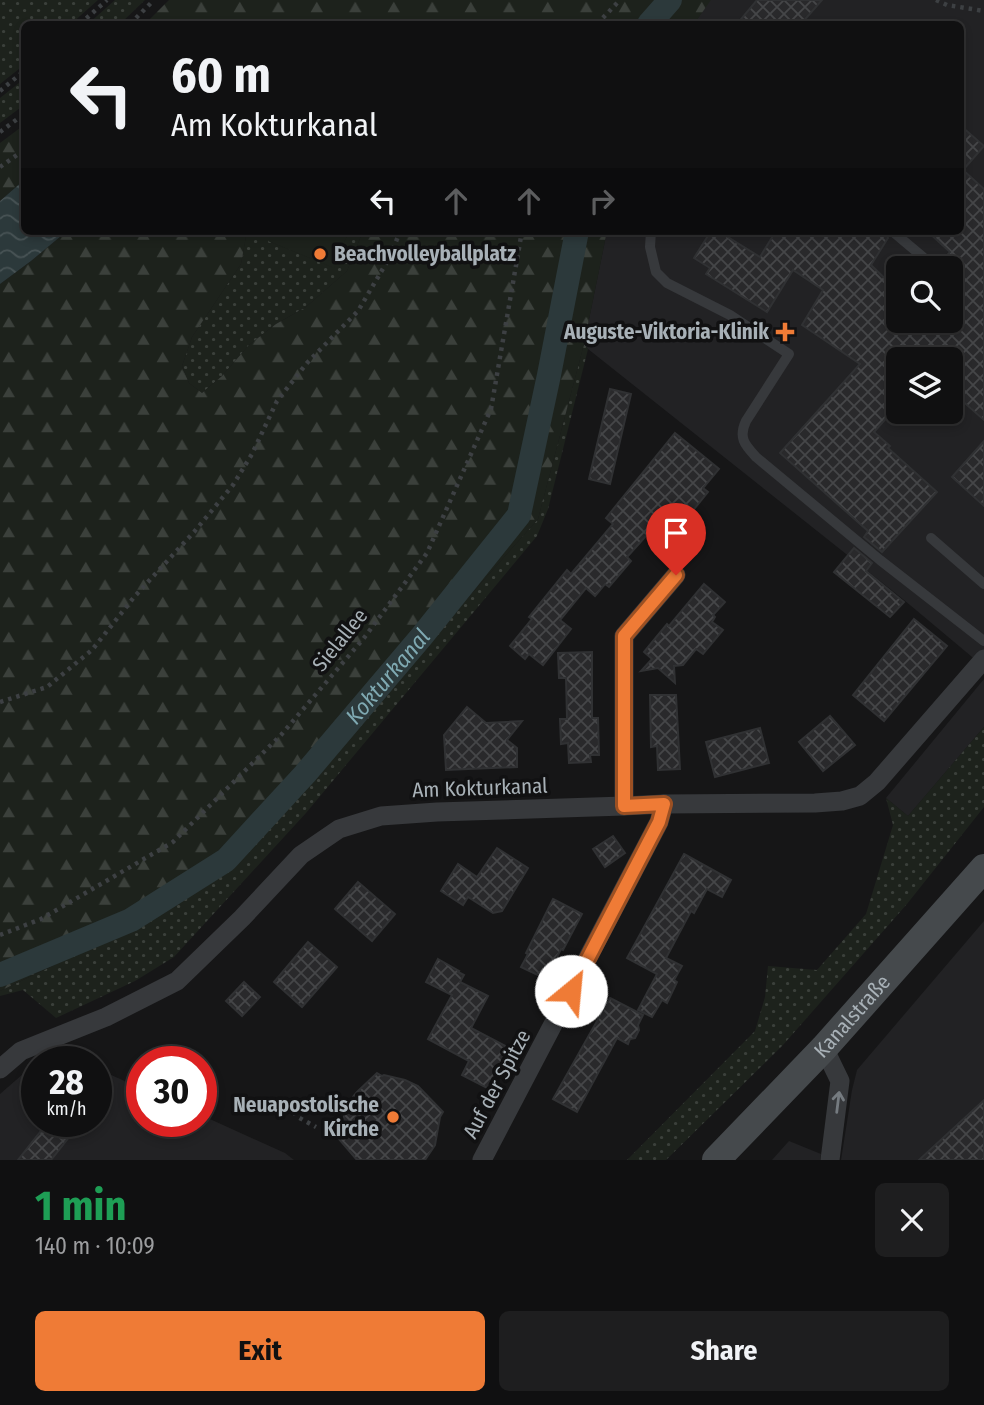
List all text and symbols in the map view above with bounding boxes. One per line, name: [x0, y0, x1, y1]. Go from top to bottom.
text: 60 m: [171, 46, 271, 105]
icon: left: [56, 49, 147, 140]
text: Am Kokturkanal: [171, 106, 377, 144]
icon: left: [364, 182, 402, 220]
icon: ahead: [437, 182, 475, 220]
icon: ahead: [510, 182, 548, 220]
icon: right: [583, 182, 621, 220]
place label: Beachvolleyballplatz: [334, 241, 516, 267]
marker: Beachvolleyballplatz: [312, 246, 328, 262]
map controls: [886, 256, 963, 424]
button: search: [886, 256, 963, 333]
place label: Auguste-Viktoria-Klinik: [563, 319, 769, 345]
marker: Auguste-Viktoria-Klinik: [775, 322, 795, 342]
button: layers: [886, 347, 963, 424]
pin: [646, 503, 706, 575]
icon: arrive: [657, 514, 695, 552]
street label: Sielallee: [307, 603, 373, 677]
water label: Kokturkanal: [339, 623, 436, 730]
street label: Am Kokturkanal: [412, 773, 549, 803]
position arrow: [534, 954, 608, 1028]
street label: Kanalstraße: [809, 969, 896, 1063]
street label: Auf der Spitze: [457, 1025, 537, 1143]
speed limit sign: 30: [126, 1046, 217, 1137]
text: 28: [49, 1061, 84, 1103]
one-way arrow: [831, 1091, 844, 1114]
place label: Neuapostolische Kirche: [233, 1092, 379, 1142]
text: km/h: [46, 1098, 87, 1120]
marker: Neuapostolische Kirche: [385, 1109, 401, 1125]
text: 1 min: [35, 1181, 126, 1231]
button: close: [875, 1183, 949, 1257]
text: 140 m · 10:09: [35, 1232, 155, 1260]
button: Exit: [35, 1311, 485, 1391]
button: Share: [499, 1311, 949, 1391]

